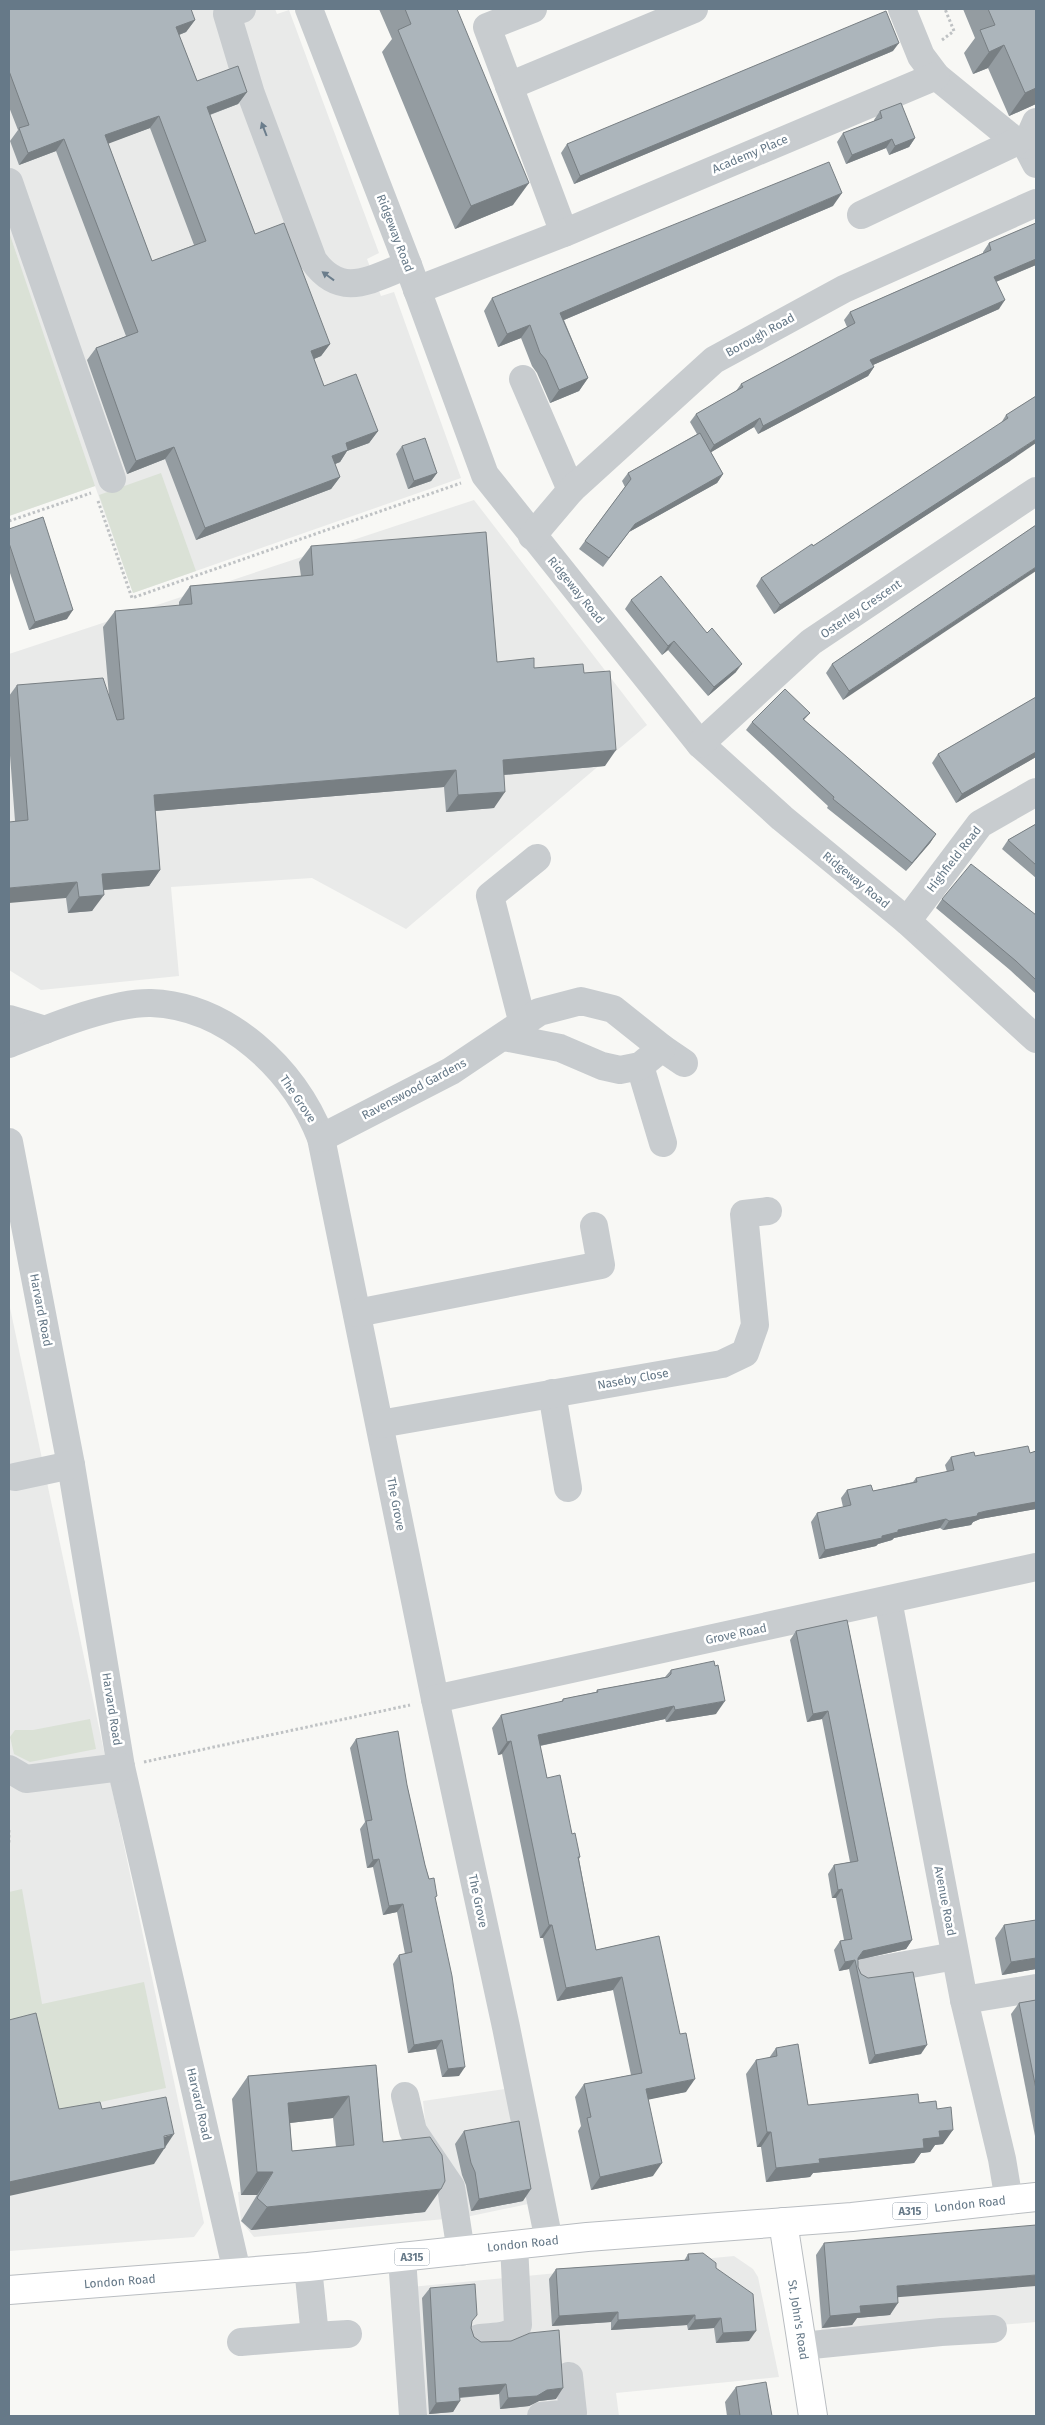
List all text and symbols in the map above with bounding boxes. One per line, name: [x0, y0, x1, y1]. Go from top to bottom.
one-way arrow: [260, 121, 268, 136]
street label: Academy Place: [710, 132, 790, 176]
street label: Ridgeway Road: [374, 192, 416, 274]
one-way arrow: [321, 271, 335, 281]
street label: Borough Road: [723, 310, 797, 360]
street label: Ridgeway Road: [545, 554, 607, 626]
street label: Osterley Crescent: [818, 576, 905, 641]
street label: Highfield Road: [924, 823, 984, 895]
street label: Ridgeway Road: [820, 849, 892, 911]
street label: Ravenswood Gardens: [359, 1055, 469, 1122]
street label: The Grove: [277, 1073, 319, 1125]
street label: Harvard Road: [27, 1272, 55, 1348]
street label: Naseby Close: [596, 1366, 670, 1392]
street label: The Grove: [384, 1476, 408, 1532]
street label: Grove Road: [704, 1621, 768, 1647]
street label: Harvard Road: [99, 1671, 125, 1747]
street label: Avenue Road: [931, 1865, 959, 1937]
street label: The Grove: [466, 1873, 490, 1929]
street label: Harvard Road: [184, 2066, 214, 2142]
street label: London Road: [934, 2193, 1007, 2215]
road number: A315: [892, 2202, 928, 2220]
street label: London Road: [486, 2233, 559, 2255]
road number: A315: [394, 2248, 430, 2266]
street label: London Road: [83, 2272, 156, 2291]
street label: St. John's Road: [785, 2279, 811, 2361]

